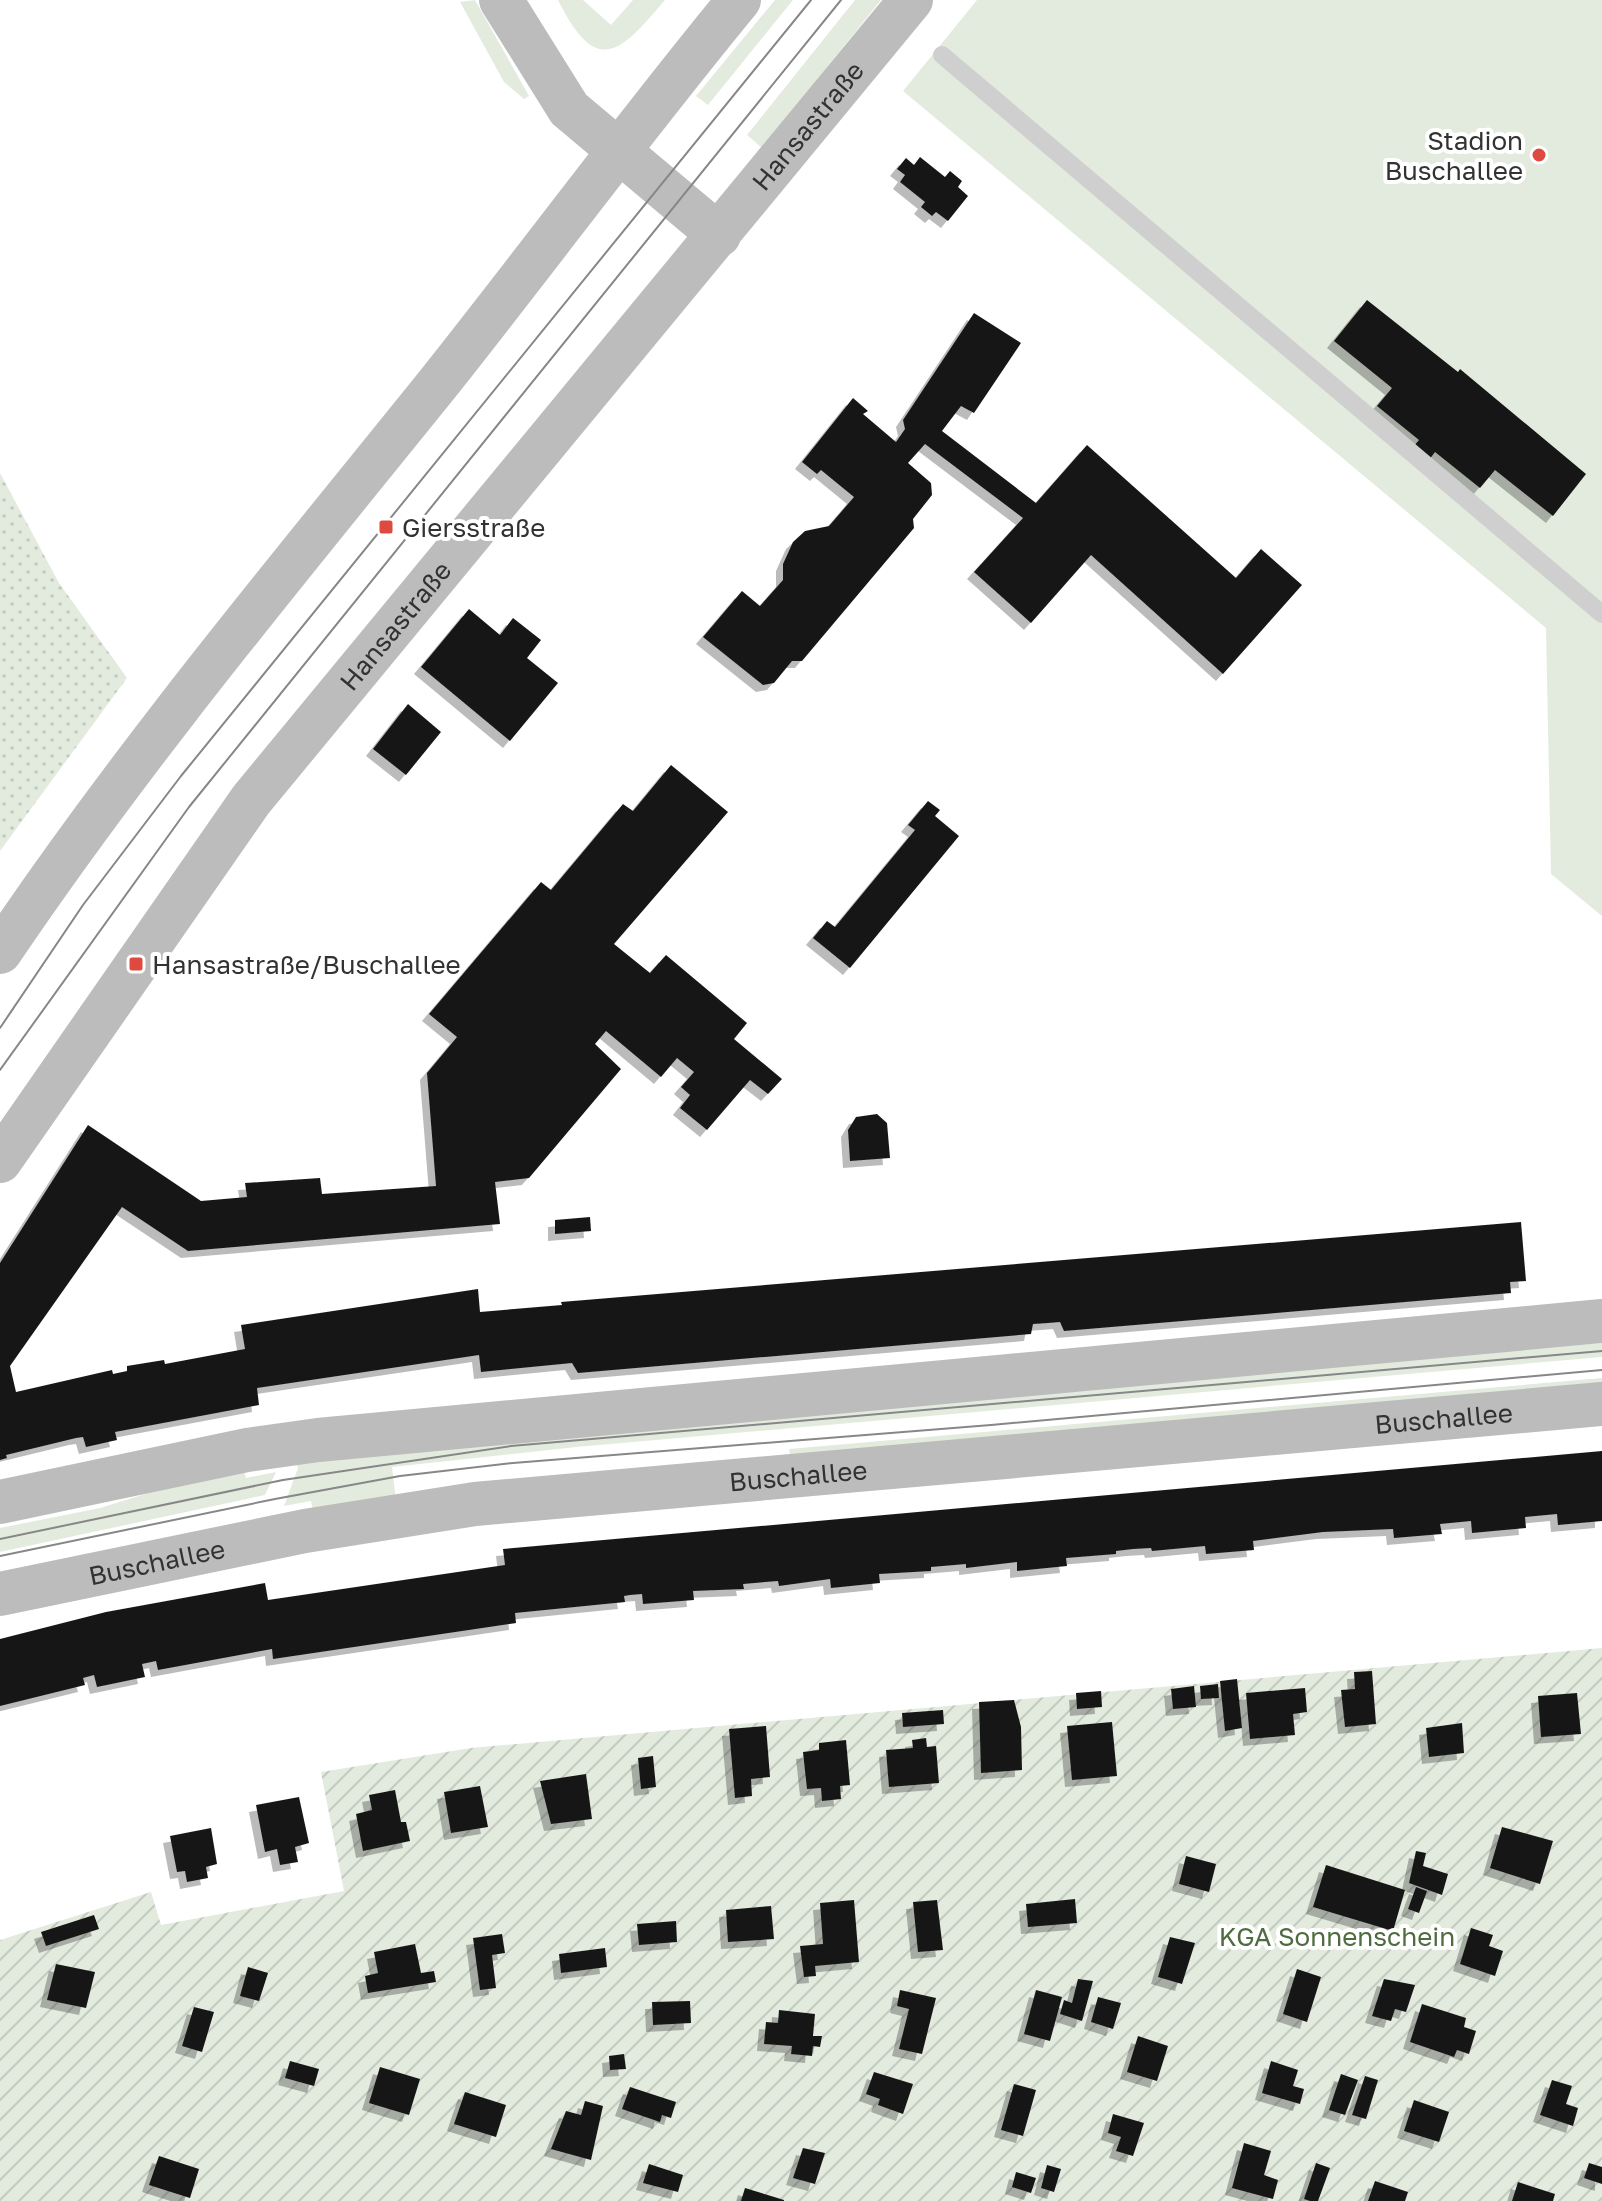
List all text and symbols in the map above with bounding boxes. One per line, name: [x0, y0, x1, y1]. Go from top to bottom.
street label: Hansastraße: [745, 55, 870, 196]
place label: Stadion Buschallee: [1385, 125, 1523, 186]
marker: Stadion Buschallee: [1530, 146, 1548, 164]
place label: Giersstraße: [402, 512, 545, 543]
marker: Giersstraße: [377, 518, 395, 536]
street label: Hansastraße: [333, 555, 457, 696]
place label: Hansastraße/Buschallee: [152, 949, 461, 980]
marker: Hansastraße/Buschallee: [127, 955, 145, 973]
street label: Buschallee: [1373, 1396, 1514, 1440]
street label: Buschallee: [728, 1454, 868, 1497]
street label: Buschallee: [86, 1532, 228, 1591]
park label: KGA Sonnenschein: [1219, 1921, 1455, 1952]

